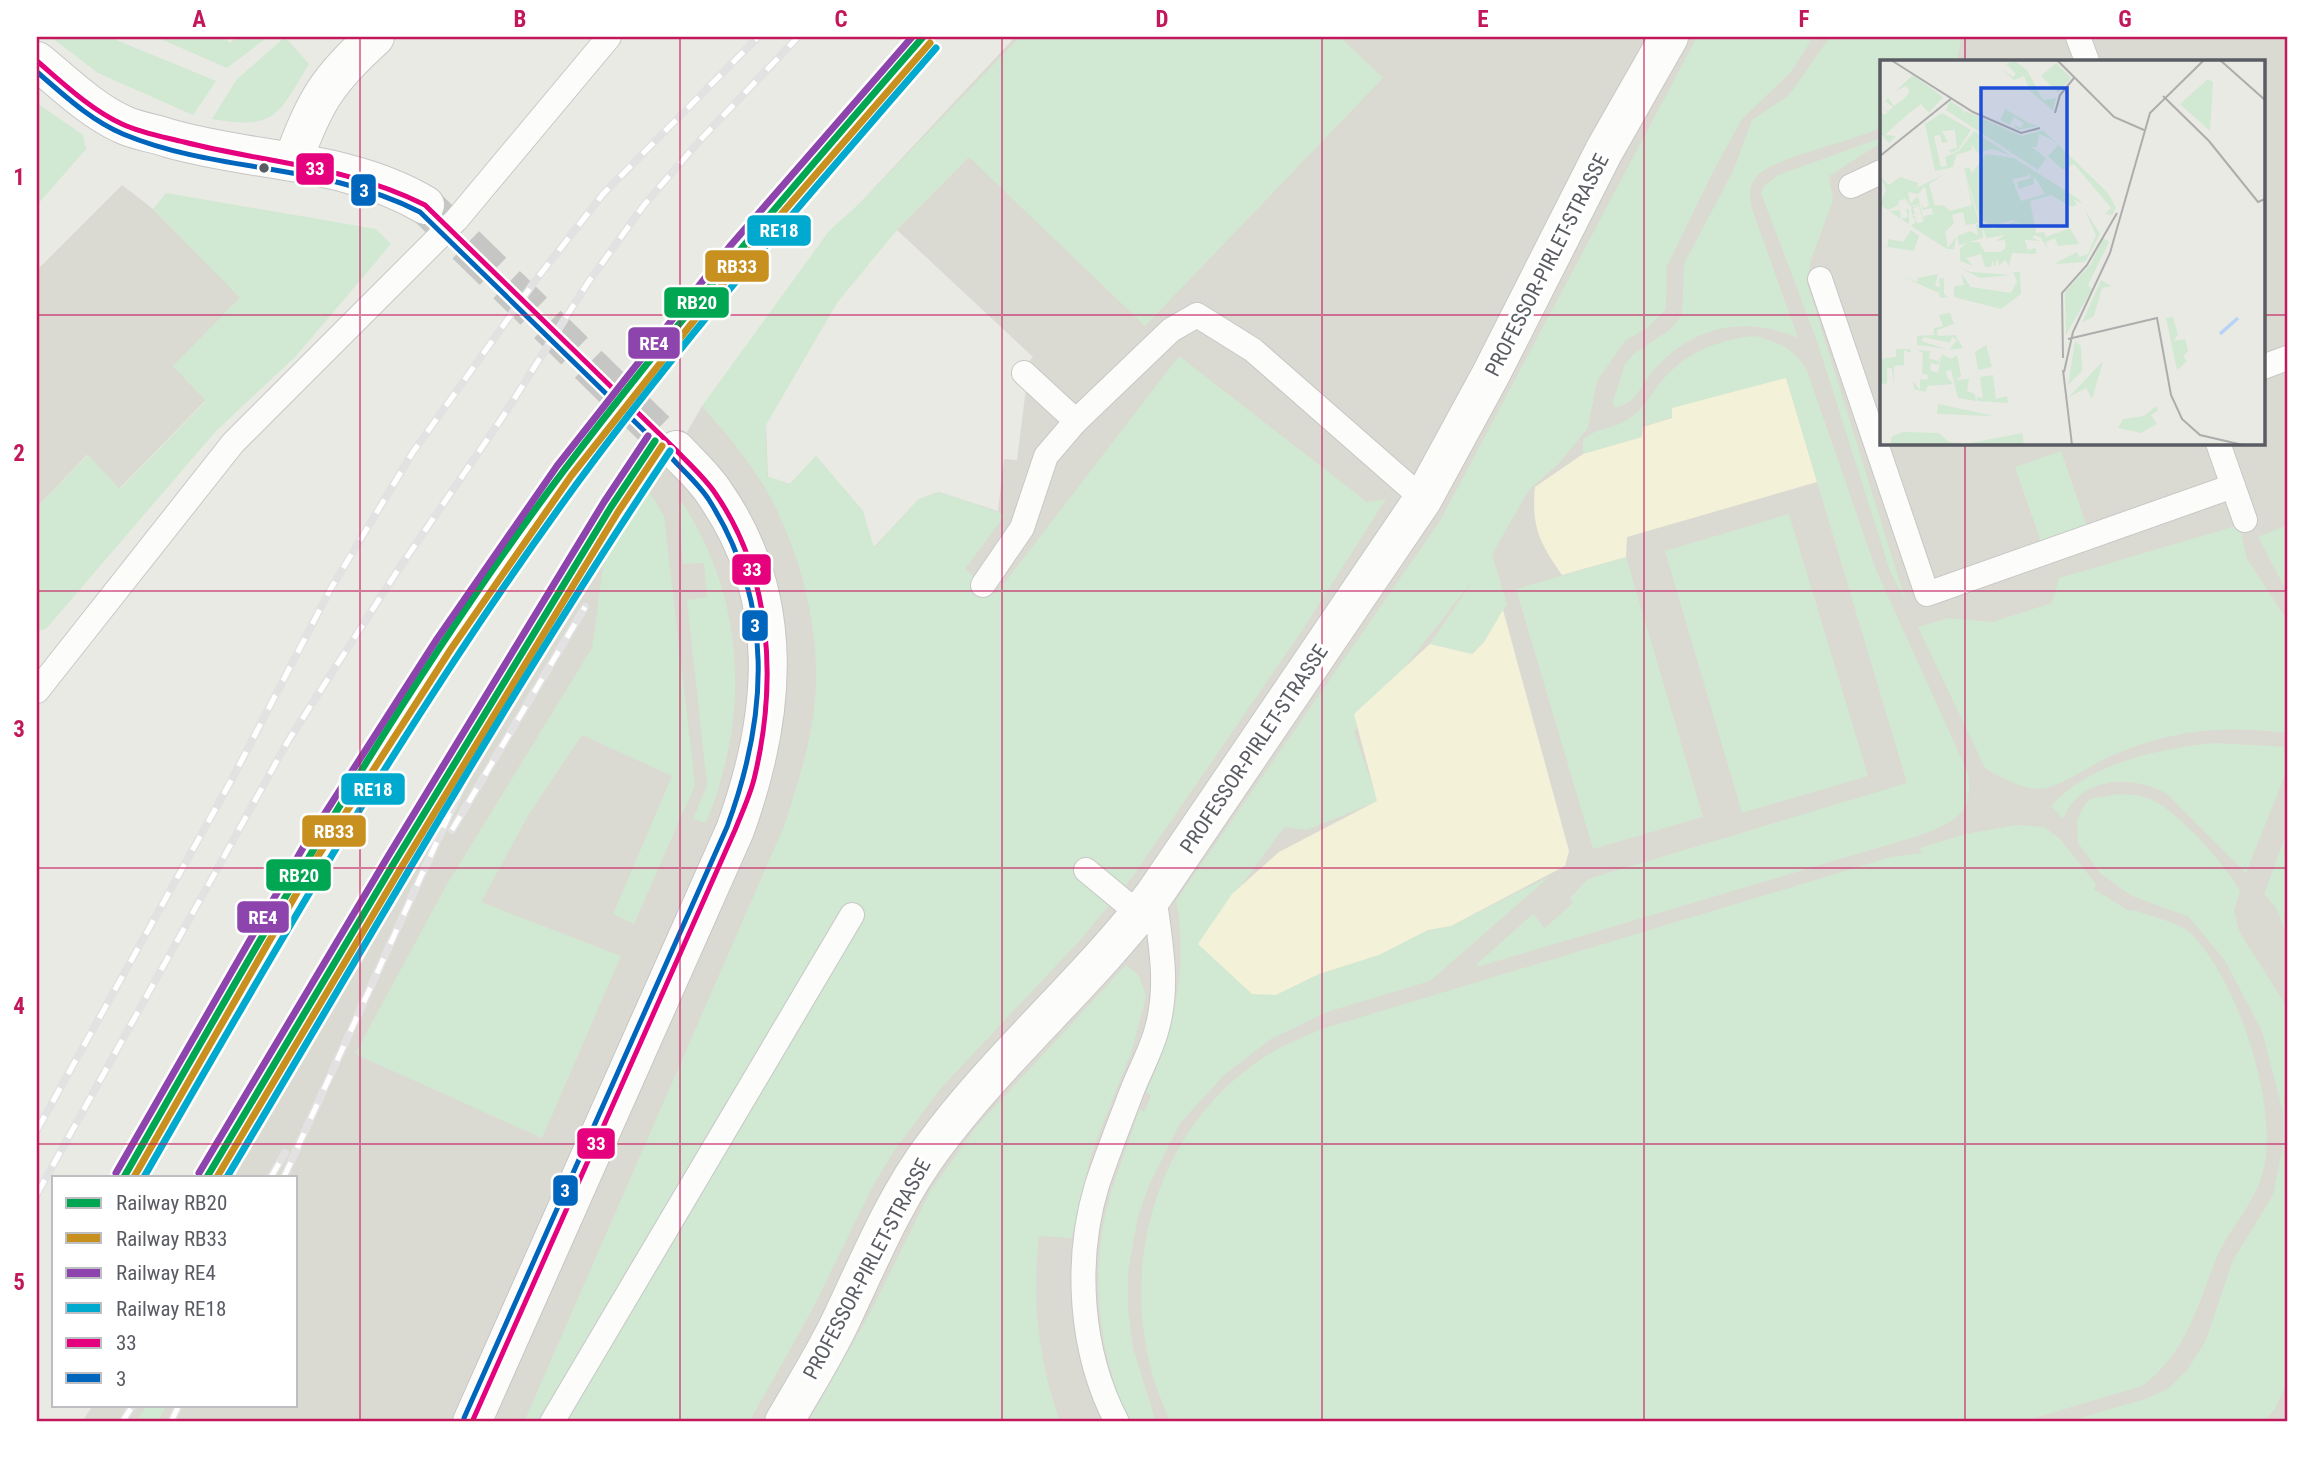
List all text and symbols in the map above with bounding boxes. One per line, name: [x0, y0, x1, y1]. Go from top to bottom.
text: A: [192, 6, 206, 33]
text: B: [514, 6, 526, 33]
text: C: [834, 6, 848, 33]
text: D: [1156, 6, 1169, 33]
text: E: [1477, 6, 1489, 33]
text: F: [1799, 6, 1810, 33]
text: G: [2118, 6, 2132, 33]
inset map: [1880, 60, 2264, 444]
street label: PROFESSOR-PIRLET-STRASSE: [1480, 150, 1614, 380]
line badge: 33: [295, 152, 335, 186]
text: 33: [305, 157, 325, 180]
unlabelled marker: [257, 161, 271, 175]
text: 1: [13, 164, 25, 191]
line badge: 3: [350, 173, 377, 207]
text: 3: [359, 179, 369, 202]
line badge: RE18: [746, 214, 812, 247]
text: RE18: [759, 219, 799, 242]
line badge: RB33: [704, 249, 770, 283]
text: RB33: [717, 255, 757, 278]
line badge: RB20: [663, 286, 730, 319]
text: RB20: [677, 291, 717, 314]
line badge: RE4: [627, 326, 681, 360]
text: RE4: [639, 332, 669, 355]
text: 2: [13, 440, 25, 467]
line badge: 33: [731, 553, 772, 586]
text: 33: [742, 558, 762, 581]
line badge: 3: [741, 609, 769, 642]
text: 3: [750, 614, 760, 637]
street label: PROFESSOR-PIRLET-STRASSE: [1175, 640, 1333, 858]
text: 3: [13, 716, 25, 743]
line badge: RE18: [340, 772, 406, 806]
text: RE18: [353, 778, 393, 801]
line badge: RB33: [301, 814, 367, 848]
text: RB33: [314, 820, 354, 843]
line badge: RB20: [265, 858, 332, 892]
text: RB20: [279, 864, 319, 887]
line badge: RE4: [236, 900, 290, 934]
text: RE4: [248, 906, 278, 929]
text: 4: [13, 993, 25, 1020]
line badge: 33: [576, 1127, 616, 1160]
text: 33: [586, 1132, 606, 1155]
street label: PROFESSOR-PIRLET-STRASSE: [799, 1155, 935, 1383]
line badge: 3: [552, 1174, 579, 1207]
legend: [52, 1176, 298, 1406]
text: 3: [560, 1179, 570, 1202]
text: Railway RB20: [116, 1191, 227, 1215]
text: Railway RB33: [116, 1227, 227, 1251]
text: Railway RE4: [116, 1261, 216, 1285]
text: 5: [13, 1269, 25, 1296]
text: Railway RE18: [116, 1297, 226, 1321]
text: 33: [116, 1331, 137, 1355]
text: 3: [116, 1367, 126, 1391]

